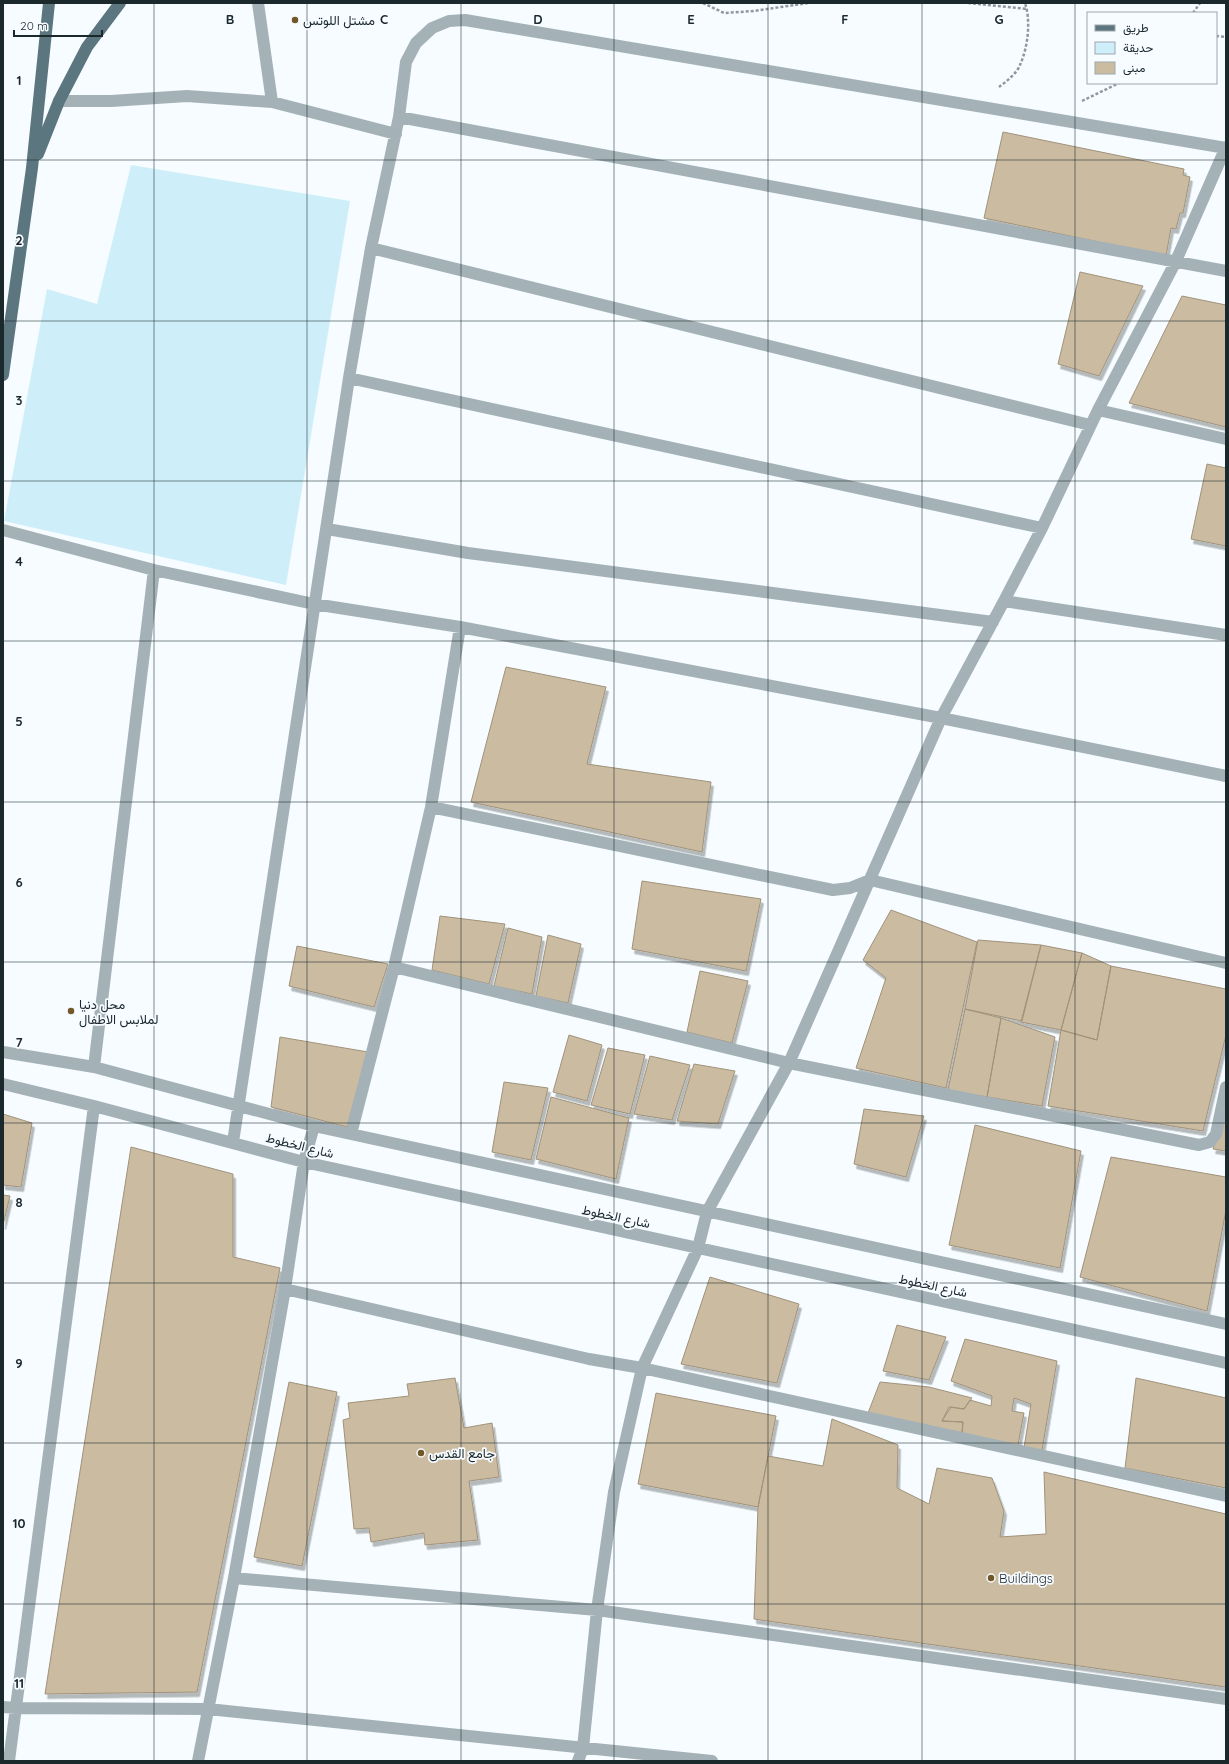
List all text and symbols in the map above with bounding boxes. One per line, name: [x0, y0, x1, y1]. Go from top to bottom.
text: B: [226, 11, 234, 27]
text: C: [380, 11, 388, 27]
text: D: [533, 11, 543, 27]
text: E: [687, 11, 695, 27]
text: F: [841, 11, 849, 27]
text: G: [994, 11, 1004, 27]
scale bar: [14, 12, 102, 38]
place label: مشتل اللوتس: [303, 12, 375, 29]
legend: [1087, 12, 1217, 84]
marker: مشتل اللوتس: [290, 15, 300, 25]
text: 20 m: [20, 18, 48, 33]
text: طريق: [1123, 20, 1149, 36]
text: حديقة: [1123, 40, 1153, 55]
text: مبنى: [1123, 60, 1145, 76]
text: 1: [16, 72, 22, 88]
text: 2: [15, 232, 23, 248]
text: 3: [16, 392, 23, 408]
text: 4: [15, 553, 23, 569]
text: 5: [15, 713, 23, 729]
text: 6: [15, 874, 23, 890]
place label: محل دنيا لملابس الاطفال: [79, 996, 159, 1028]
marker: محل دنيا لملابس الاطفال: [66, 1006, 76, 1016]
text: 7: [15, 1034, 23, 1050]
street label: شارع الخطوط: [264, 1129, 336, 1163]
text: 8: [15, 1194, 23, 1210]
street label: شارع الخطوط: [580, 1201, 652, 1233]
street label: شارع الخطوط: [897, 1270, 969, 1302]
text: 9: [15, 1355, 23, 1371]
place label: جامع القدس: [429, 1445, 495, 1463]
marker: جامع القدس: [416, 1448, 426, 1458]
text: 10: [12, 1515, 26, 1531]
place label: Buildings: [999, 1570, 1053, 1586]
marker: Buildings: [986, 1573, 996, 1583]
text: 11: [14, 1675, 24, 1691]

